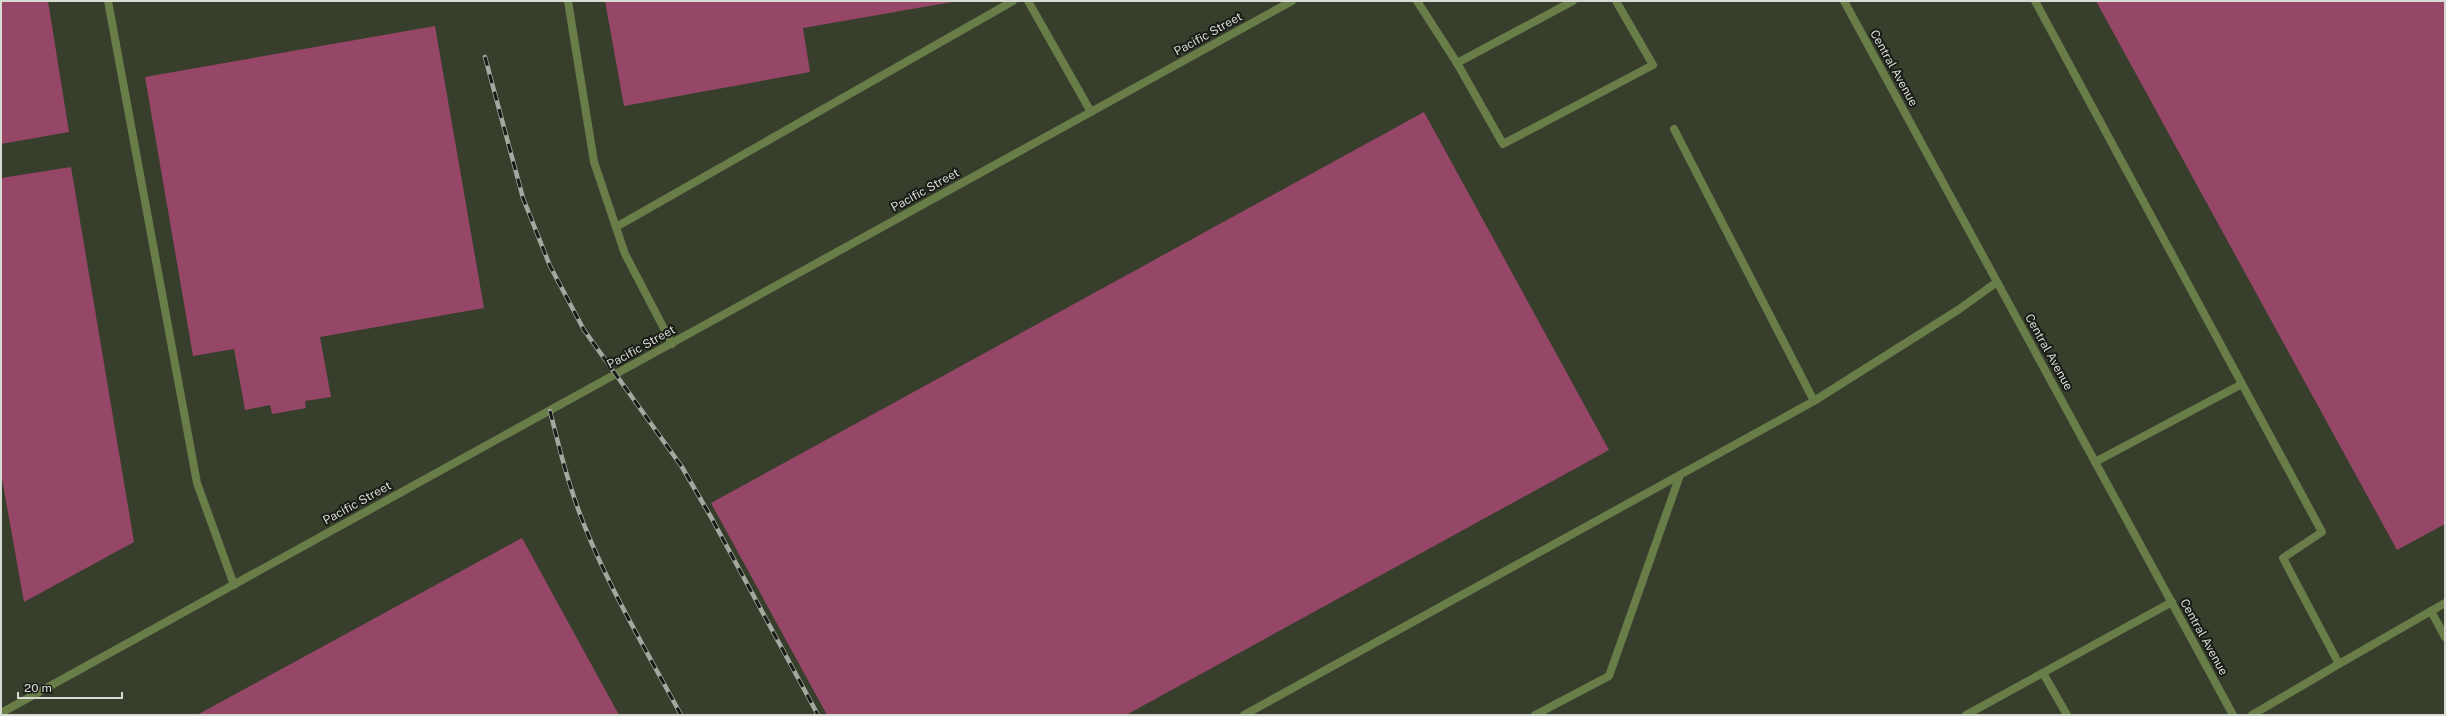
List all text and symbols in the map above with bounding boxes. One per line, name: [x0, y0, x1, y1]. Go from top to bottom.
street label: Pacific Street: [1171, 9, 1245, 58]
street label: Central Avenue: [1867, 27, 1921, 109]
street label: Pacific Street: [888, 165, 962, 214]
street label: Central Avenue: [2022, 311, 2076, 393]
street label: Pacific Street: [604, 322, 678, 371]
street label: Pacific Street: [320, 478, 394, 527]
street label: Central Avenue: [2177, 596, 2231, 678]
scale bar: [18, 674, 122, 700]
text: 20 m: [24, 681, 52, 695]

